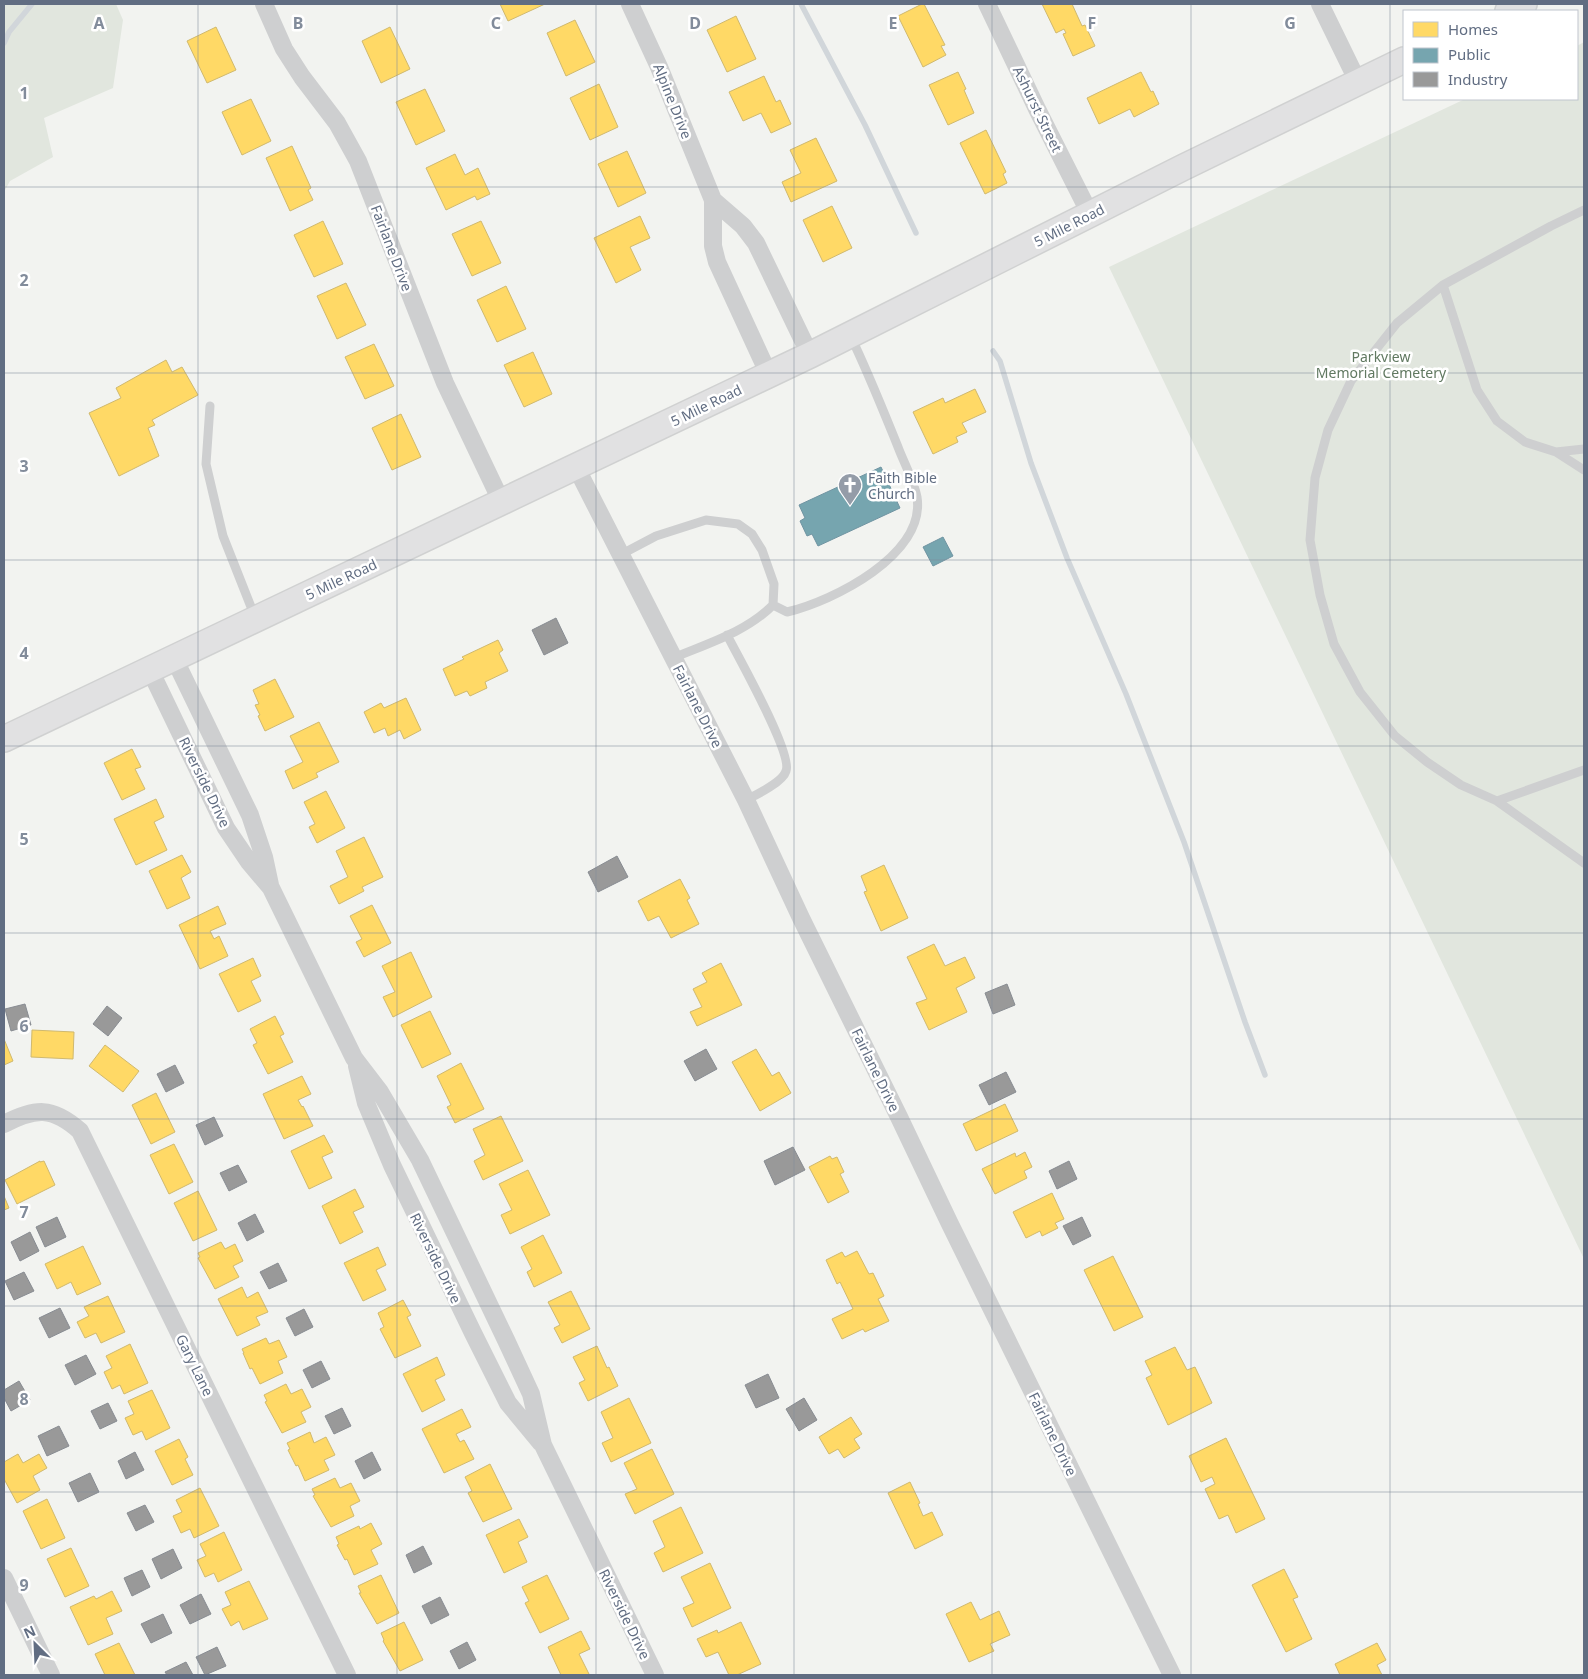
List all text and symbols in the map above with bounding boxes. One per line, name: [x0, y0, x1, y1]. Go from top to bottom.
legend: [1403, 10, 1578, 100]
text: A: [93, 12, 105, 34]
text: B: [293, 12, 303, 34]
text: C: [491, 12, 501, 34]
text: D: [689, 12, 701, 34]
text: E: [889, 12, 898, 34]
text: F: [1088, 12, 1096, 34]
text: G: [1284, 12, 1296, 34]
text: Homes: [1448, 19, 1498, 39]
text: Public: [1448, 44, 1491, 64]
street label: Alpine Drive: [649, 61, 697, 142]
street label: Ashurst Street: [1009, 63, 1067, 155]
text: Industry: [1448, 69, 1508, 89]
text: 1: [19, 82, 29, 104]
street label: 5 Mile Road: [1030, 199, 1108, 251]
street label: Fairlane Drive: [367, 202, 417, 294]
text: 2: [19, 269, 29, 291]
park label: Parkview Memorial Cemetery: [1316, 347, 1447, 382]
street label: 5 Mile Road: [667, 380, 745, 430]
text: 3: [19, 455, 29, 477]
place label: Faith Bible Church: [868, 468, 937, 503]
church icon: Faith Bible Church: [837, 472, 863, 506]
street label: 5 Mile Road: [302, 554, 380, 604]
text: 4: [19, 642, 29, 664]
street label: Fairlane Drive: [669, 661, 727, 751]
street label: Riverside Drive: [175, 734, 235, 830]
text: 5: [19, 828, 29, 850]
text: 6: [19, 1015, 29, 1037]
street label: Fairlane Drive: [848, 1025, 904, 1115]
text: 7: [19, 1201, 29, 1223]
street label: Riverside Drive: [406, 1210, 466, 1306]
street label: Gary Lane: [172, 1331, 218, 1399]
text: 8: [19, 1388, 29, 1410]
street label: Fairlane Drive: [1025, 1389, 1081, 1479]
street label: Riverside Drive: [595, 1566, 655, 1662]
text: 9: [19, 1574, 29, 1596]
north arrow: [10, 1619, 60, 1669]
text: N: [20, 1621, 39, 1643]

